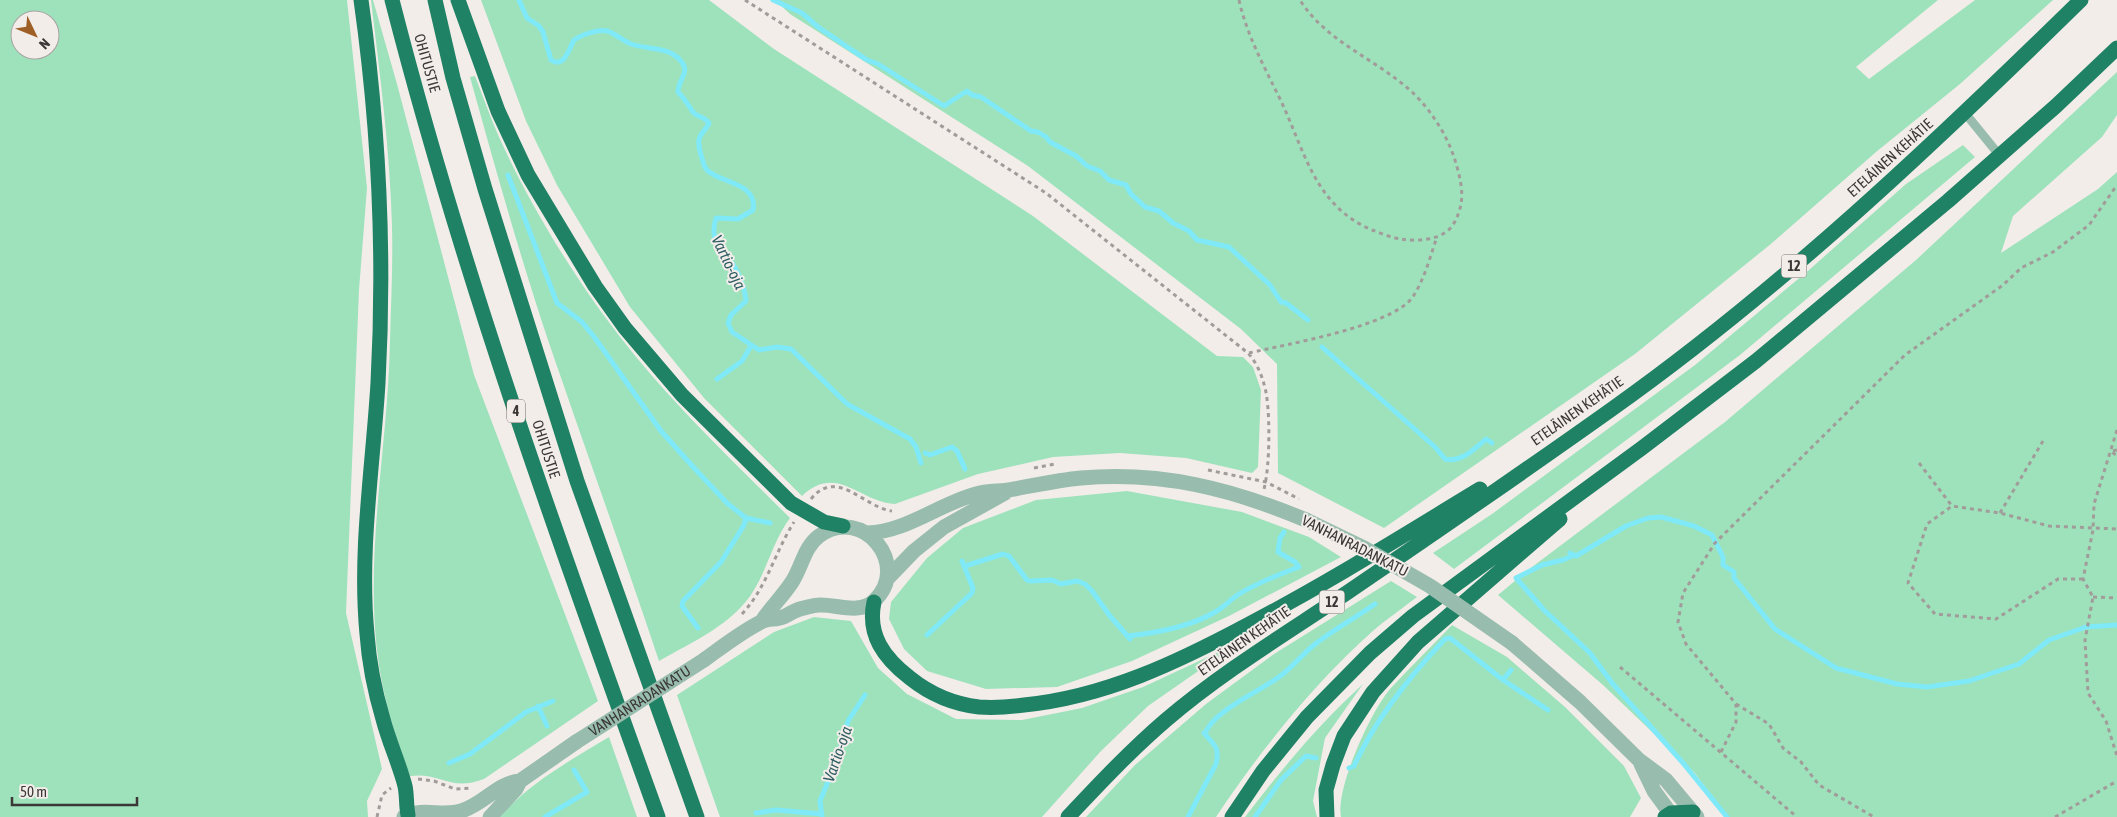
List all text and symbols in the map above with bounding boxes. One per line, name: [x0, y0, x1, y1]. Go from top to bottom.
north arrow: [10, 10, 60, 60]
street label: OHITUSTIE: [411, 32, 444, 95]
text: N: [36, 35, 53, 52]
street label: ETELÄINEN KEHÄTIE: [1844, 115, 1936, 200]
water label: Vartio-oja: [707, 232, 750, 293]
road number: 12: [1782, 255, 1806, 278]
street label: ETELÄINEN KEHÄTIE: [1527, 372, 1627, 449]
road number: 4: [507, 400, 525, 422]
street label: OHITUSTIE: [529, 418, 564, 481]
street label: VANHANRADANKATU: [1299, 511, 1411, 580]
road number: 12: [1320, 590, 1344, 614]
street label: ETELÄINEN KEHÄTIE: [1194, 602, 1294, 679]
street label: VANHANRADANKATU: [586, 662, 694, 739]
water label: Vartio-oja: [819, 723, 856, 785]
scale bar: [12, 774, 138, 806]
text: 50 m: [20, 783, 47, 800]

